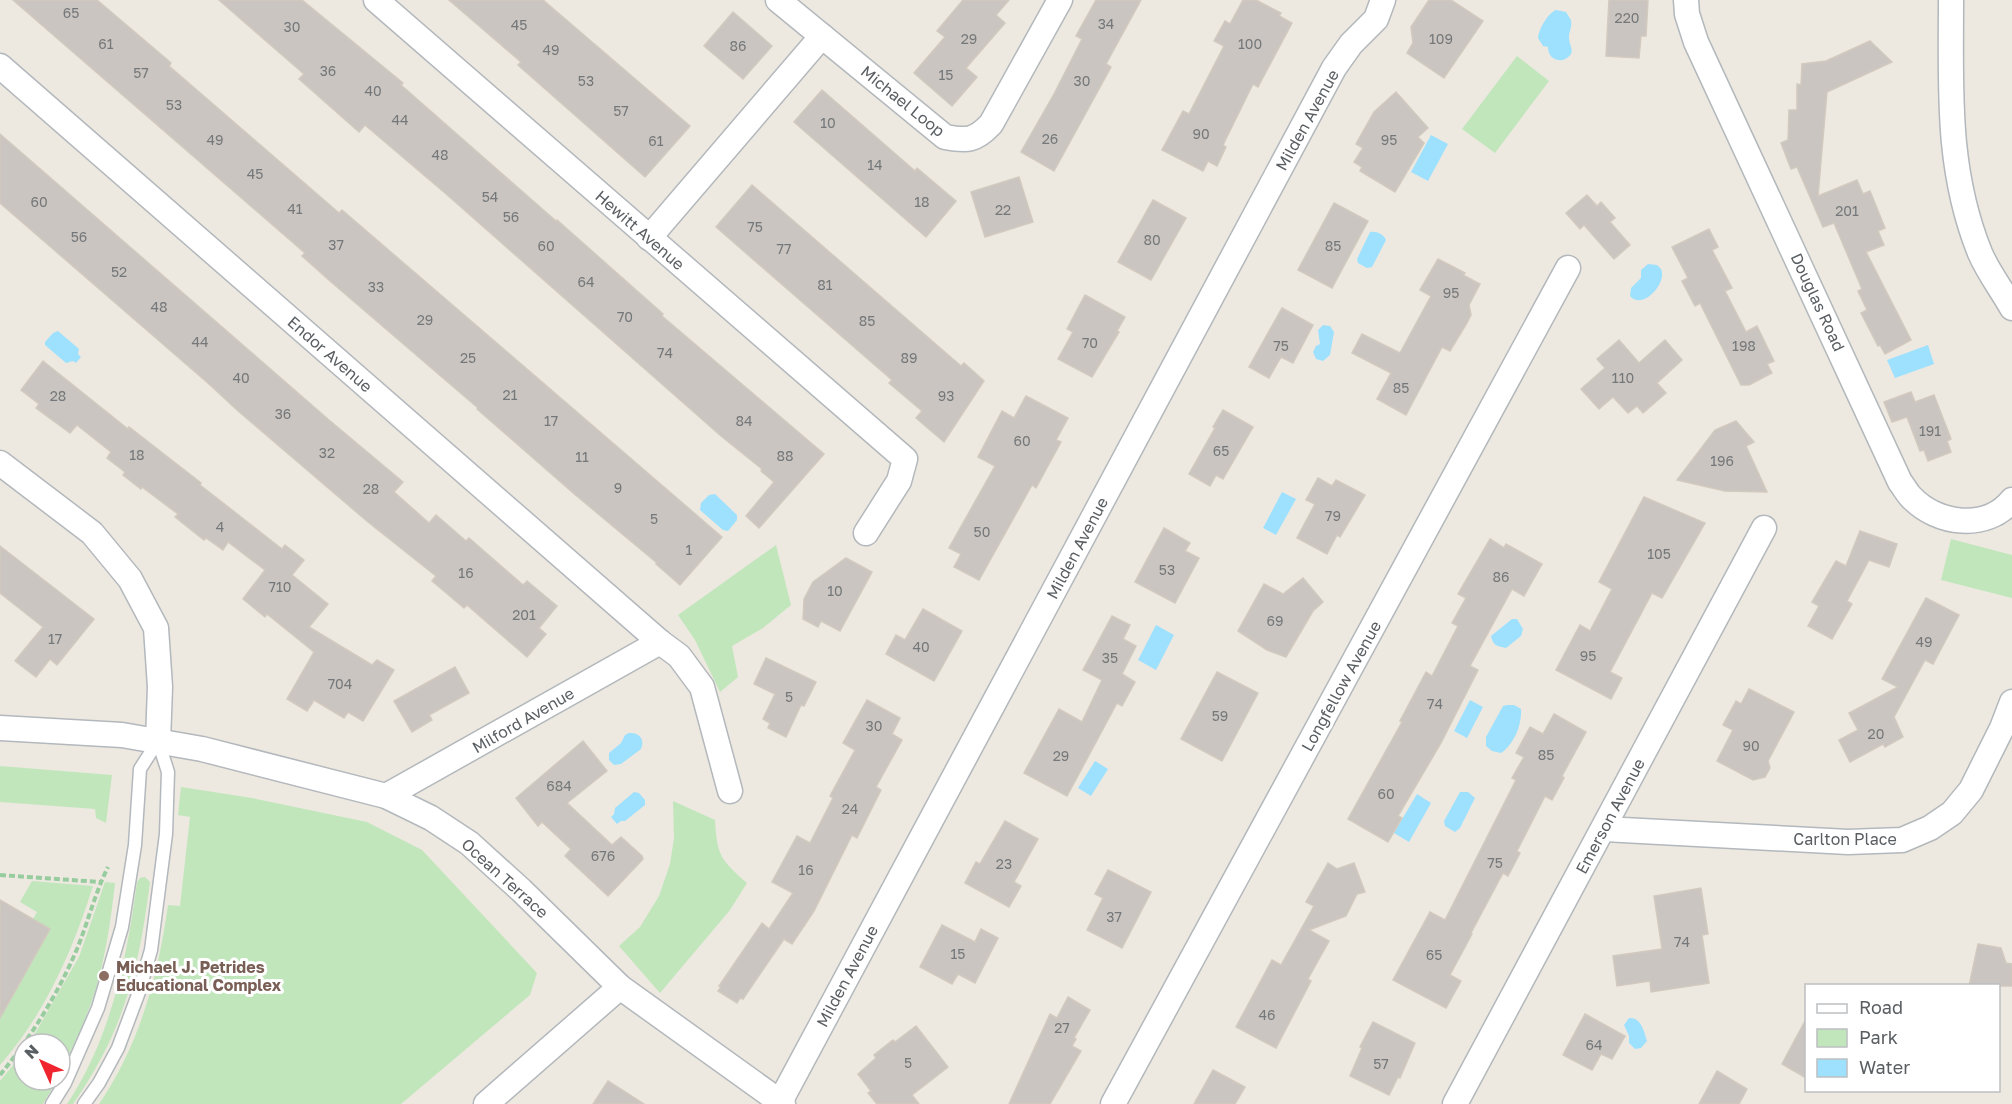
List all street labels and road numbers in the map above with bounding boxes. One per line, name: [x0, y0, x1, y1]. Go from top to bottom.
street label: Michael Loop: [857, 61, 949, 141]
street label: Milden Avenue: [1271, 66, 1343, 174]
street label: Hewitt Avenue: [591, 186, 689, 274]
street label: Douglas Road: [1787, 250, 1849, 354]
street label: Endor Avenue: [284, 312, 376, 396]
street label: Milden Avenue: [1042, 494, 1112, 602]
street label: Longfellow Avenue: [1297, 617, 1385, 755]
street label: Milford Avenue: [468, 683, 578, 757]
street label: Emerson Avenue: [1571, 755, 1649, 877]
street label: Carlton Place: [1793, 829, 1897, 849]
street label: Ocean Terrace: [457, 834, 553, 922]
street label: Milden Avenue: [812, 922, 882, 1030]

